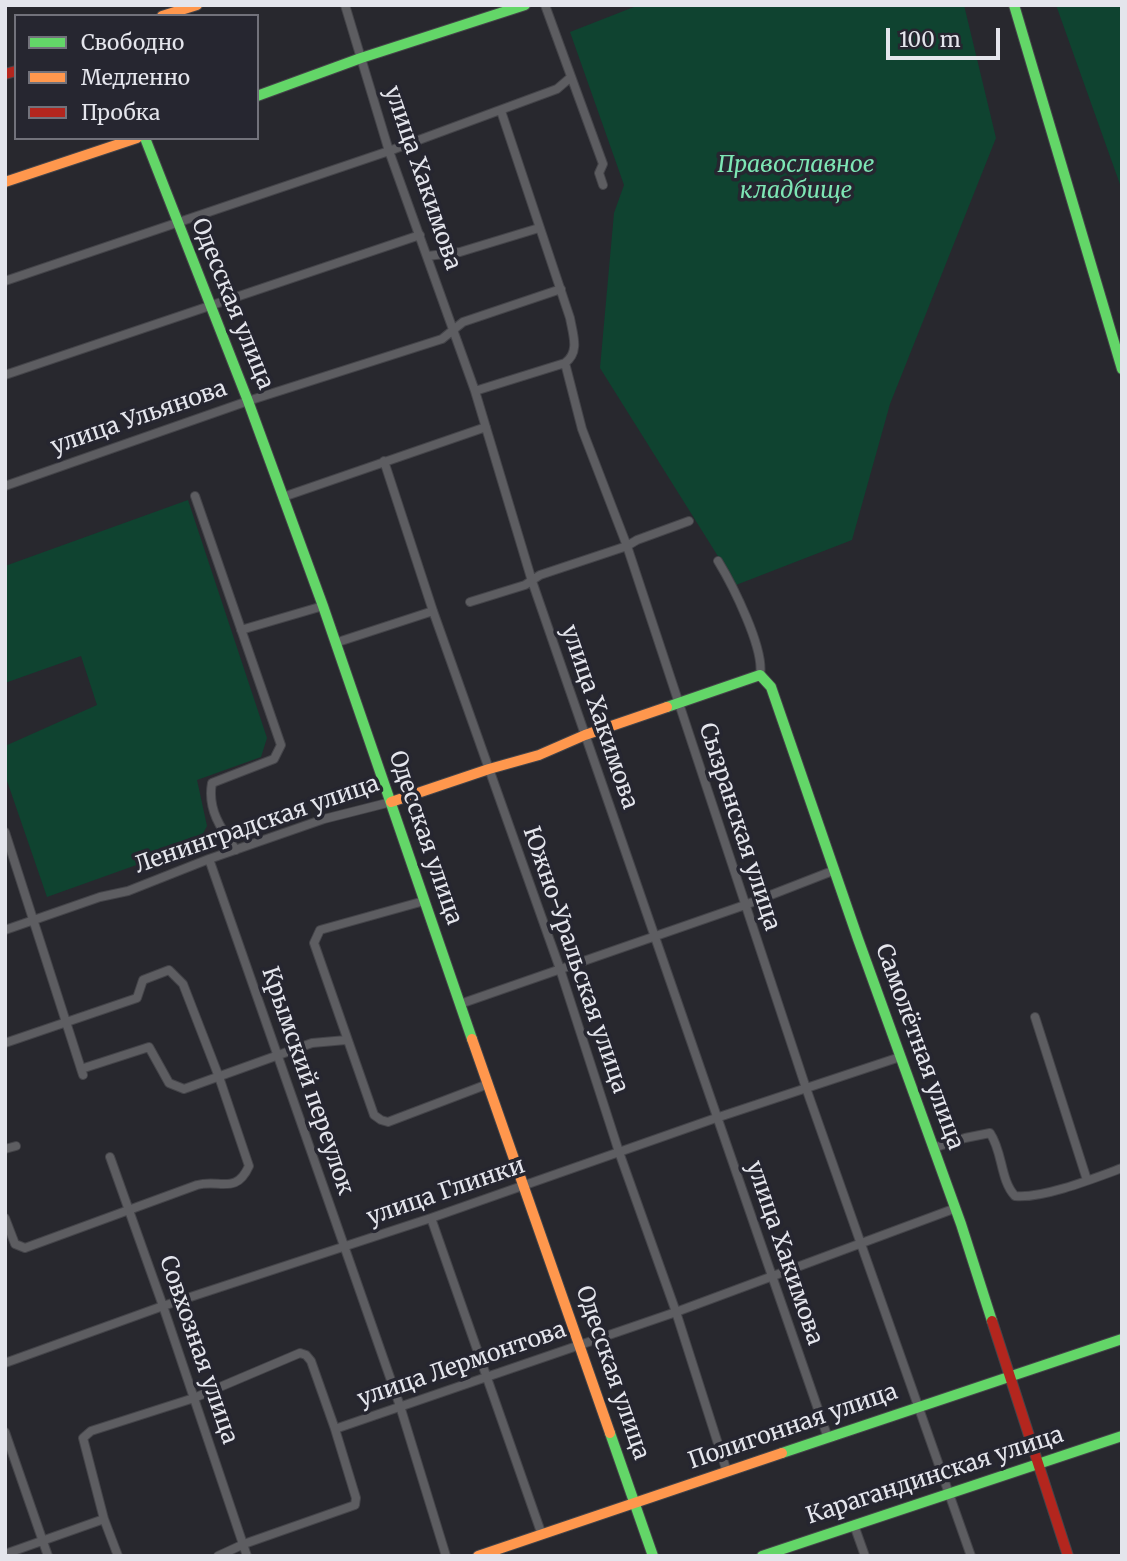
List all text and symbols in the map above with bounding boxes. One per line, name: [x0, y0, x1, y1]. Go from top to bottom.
legend: [14, 14, 259, 140]
scale bar: [889, 14, 1003, 58]
text: 100 m: [899, 26, 961, 53]
text: Свободно: [81, 29, 184, 56]
text: Медленно: [81, 64, 190, 91]
street label: улица Хакимова: [378, 82, 466, 274]
text: Пробка: [81, 99, 160, 126]
park label: Православное кладбище: [717, 151, 875, 205]
street label: Одесская улица: [185, 214, 279, 394]
street label: улица Ульянова: [47, 375, 231, 461]
street label: улица Хакимова: [555, 621, 643, 813]
street label: Сызранская улица: [692, 720, 786, 934]
street label: Одесская улица: [382, 747, 468, 929]
street label: Ленинградская улица: [131, 770, 383, 880]
street label: Южно-Уральская улица: [516, 823, 634, 1097]
street label: Самолётная улица: [869, 940, 969, 1154]
street label: Крымский переулок: [255, 963, 359, 1199]
street label: улица Глинки: [363, 1152, 529, 1232]
street label: улица Хакимова: [740, 1157, 828, 1349]
street label: Совхозная улица: [153, 1252, 243, 1448]
street label: Одесская улица: [569, 1282, 655, 1464]
street label: улица Лермонтова: [354, 1316, 570, 1414]
street label: Полигонная улица: [685, 1378, 901, 1476]
street label: Карагандинская улица: [803, 1421, 1067, 1531]

